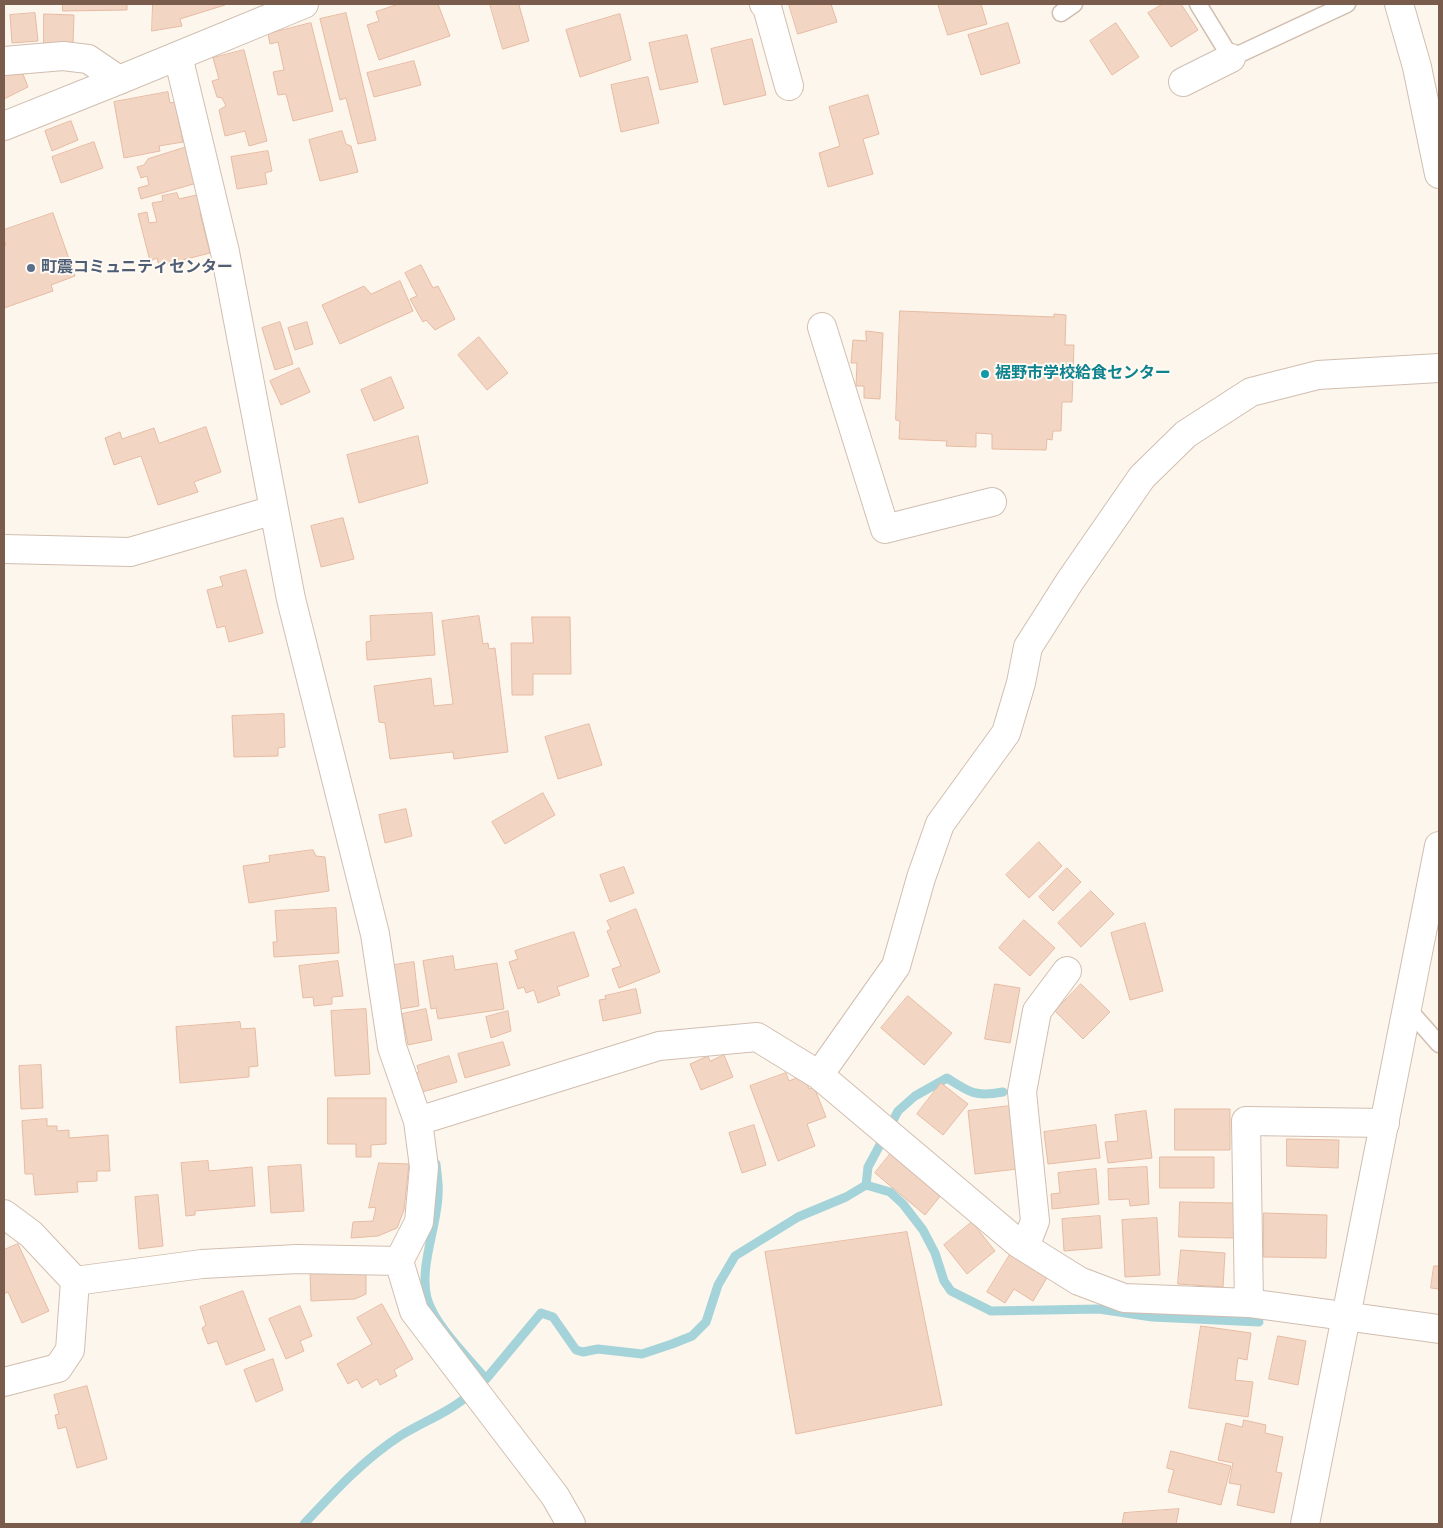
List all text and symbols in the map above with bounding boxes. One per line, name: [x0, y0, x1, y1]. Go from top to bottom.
place label: 町震コミュニティセンター: [41, 258, 233, 278]
marker: 町震コミュニティセンター: [25, 262, 37, 274]
place label: 裾野市学校給食センター: [995, 364, 1171, 384]
marker: 裾野市学校給食センター: [979, 368, 991, 380]

